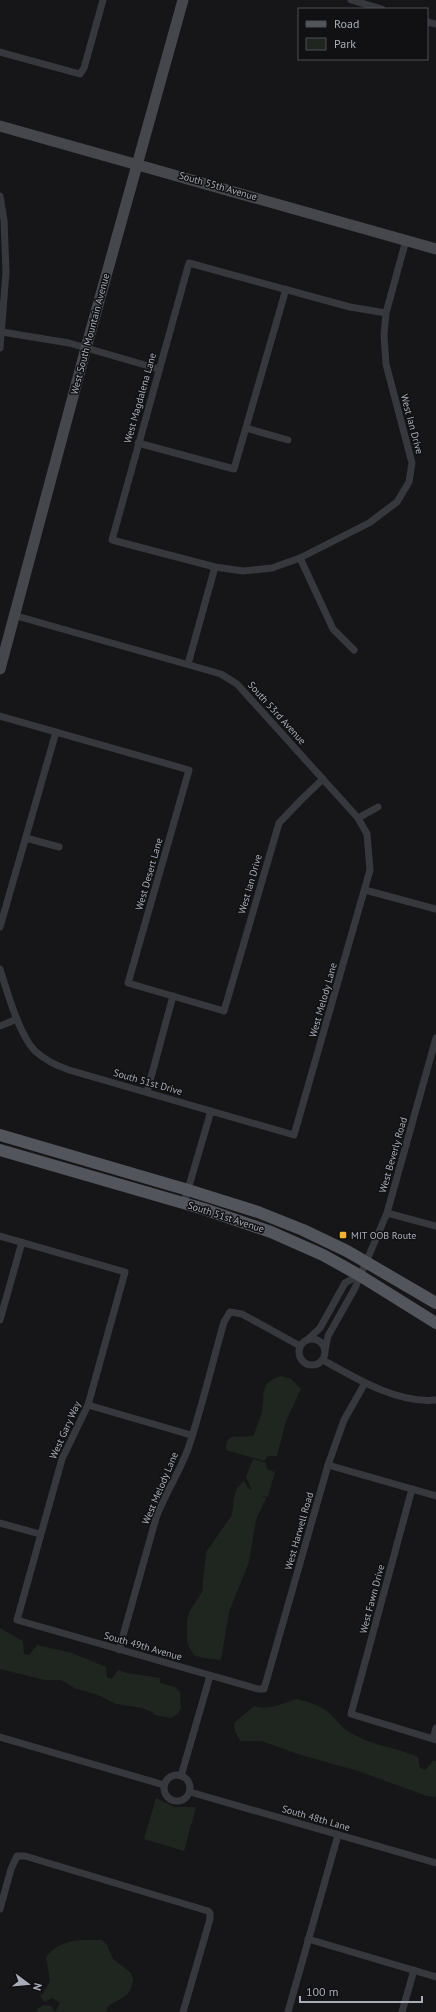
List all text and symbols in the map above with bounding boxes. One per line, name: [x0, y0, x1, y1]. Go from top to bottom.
legend: [298, 8, 428, 60]
text: Road: [334, 16, 359, 31]
text: Park: [334, 36, 356, 51]
street label: South 55th Avenue: [177, 169, 259, 203]
street label: West South Mountain Avenue: [68, 272, 112, 396]
street label: West Magdalena Lane: [121, 351, 159, 445]
street label: West Ian Drive: [398, 393, 426, 455]
street label: South 53rd Avenue: [245, 679, 309, 747]
street label: West Desert Lane: [133, 836, 165, 912]
street label: West Ian Drive: [235, 853, 265, 915]
street label: West Melody Lane: [306, 961, 340, 1039]
street label: South 51st Drive: [112, 1066, 184, 1098]
street label: West Beverly Road: [376, 1116, 410, 1194]
street label: South 51st Avenue: [186, 1199, 266, 1235]
place label: MIT OOB Route: [351, 1229, 416, 1242]
marker: MIT OOB Route: [338, 1230, 348, 1240]
street label: West Gary Way: [46, 1399, 84, 1461]
street label: West Melody Lane: [139, 1450, 181, 1526]
street label: West Harwell Road: [282, 1491, 316, 1571]
street label: West Fawn Drive: [357, 1563, 387, 1635]
street label: South 49th Avenue: [102, 1629, 184, 1663]
street label: South 48th Lane: [280, 1802, 352, 1834]
north arrow: [8, 1964, 48, 2004]
scale bar: [300, 1978, 422, 2004]
text: N: [30, 1981, 45, 1992]
text: 100 m: [306, 1984, 339, 1999]

